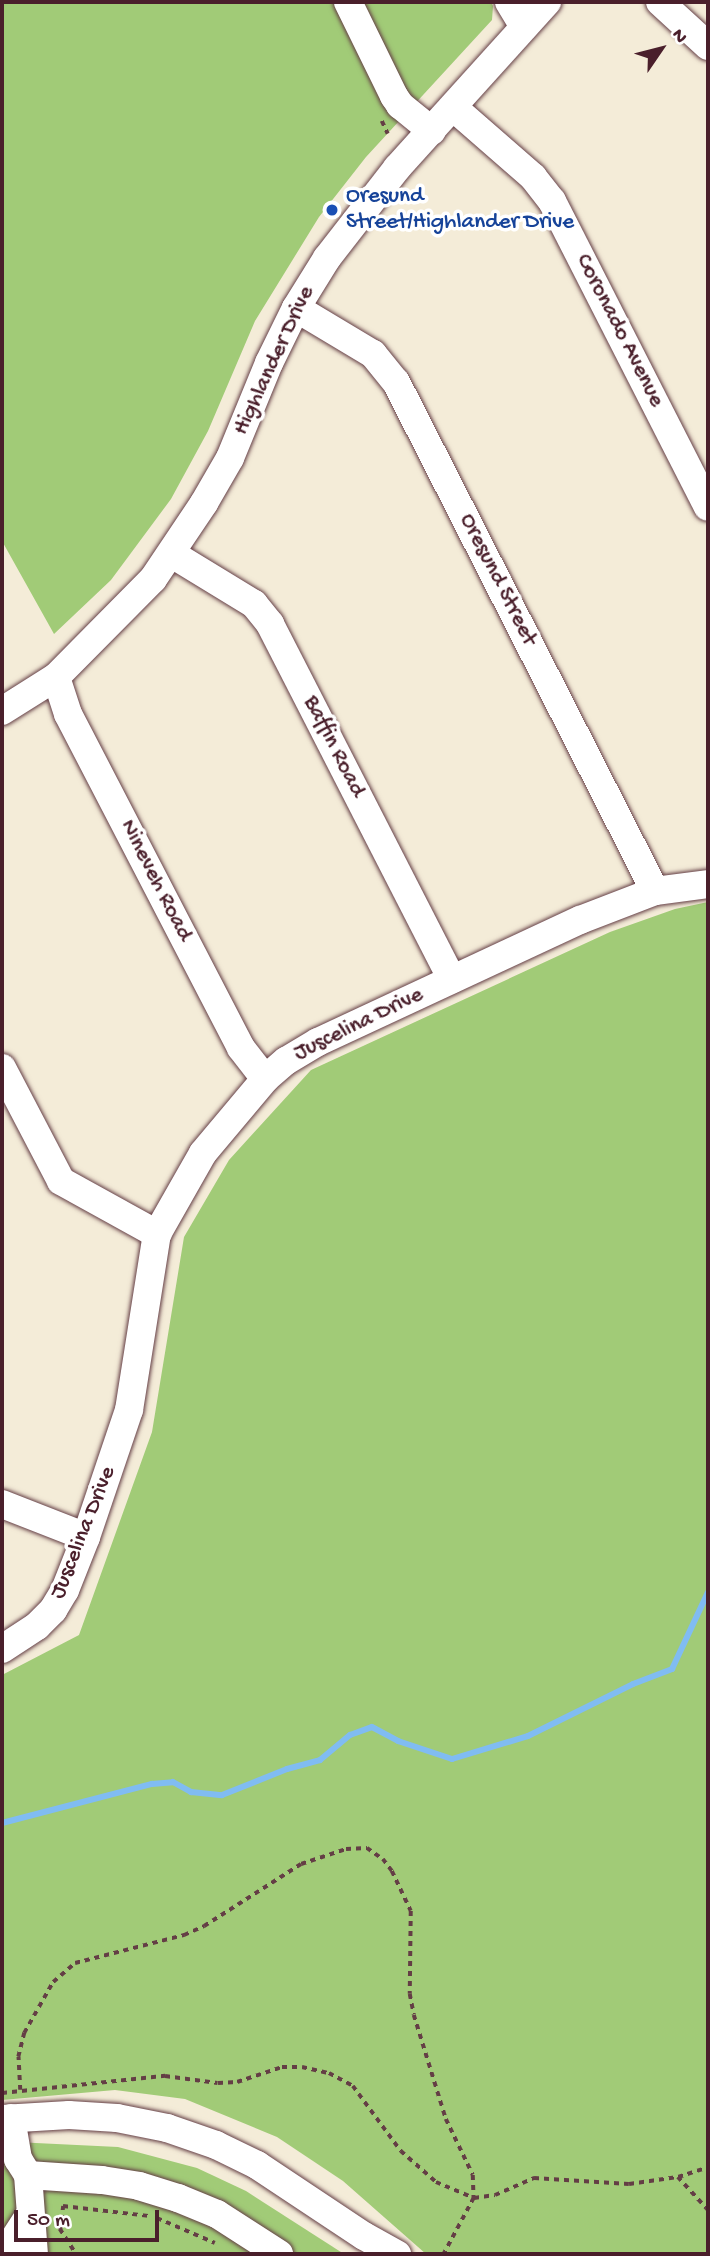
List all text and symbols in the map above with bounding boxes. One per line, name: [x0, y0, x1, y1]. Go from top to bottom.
north arrow: [626, 14, 696, 84]
text: N: [666, 25, 692, 48]
place label: Oresund Street/Highlander Drive: [346, 183, 574, 237]
marker: Oresund Street/Highlander Drive: [324, 202, 340, 218]
street label: Coronado Avenue: [569, 250, 669, 412]
street label: Highlander Drive: [228, 282, 322, 440]
street label: Oresund Street: [452, 509, 542, 651]
street label: Baffin Road: [296, 692, 370, 802]
street label: Nineveh Road: [113, 816, 197, 946]
street label: Juscelina Drive: [290, 982, 428, 1068]
street label: Juscelina Drive: [45, 1463, 123, 1603]
scale bar: [18, 2196, 163, 2240]
text: 50 m: [27, 2209, 70, 2234]

